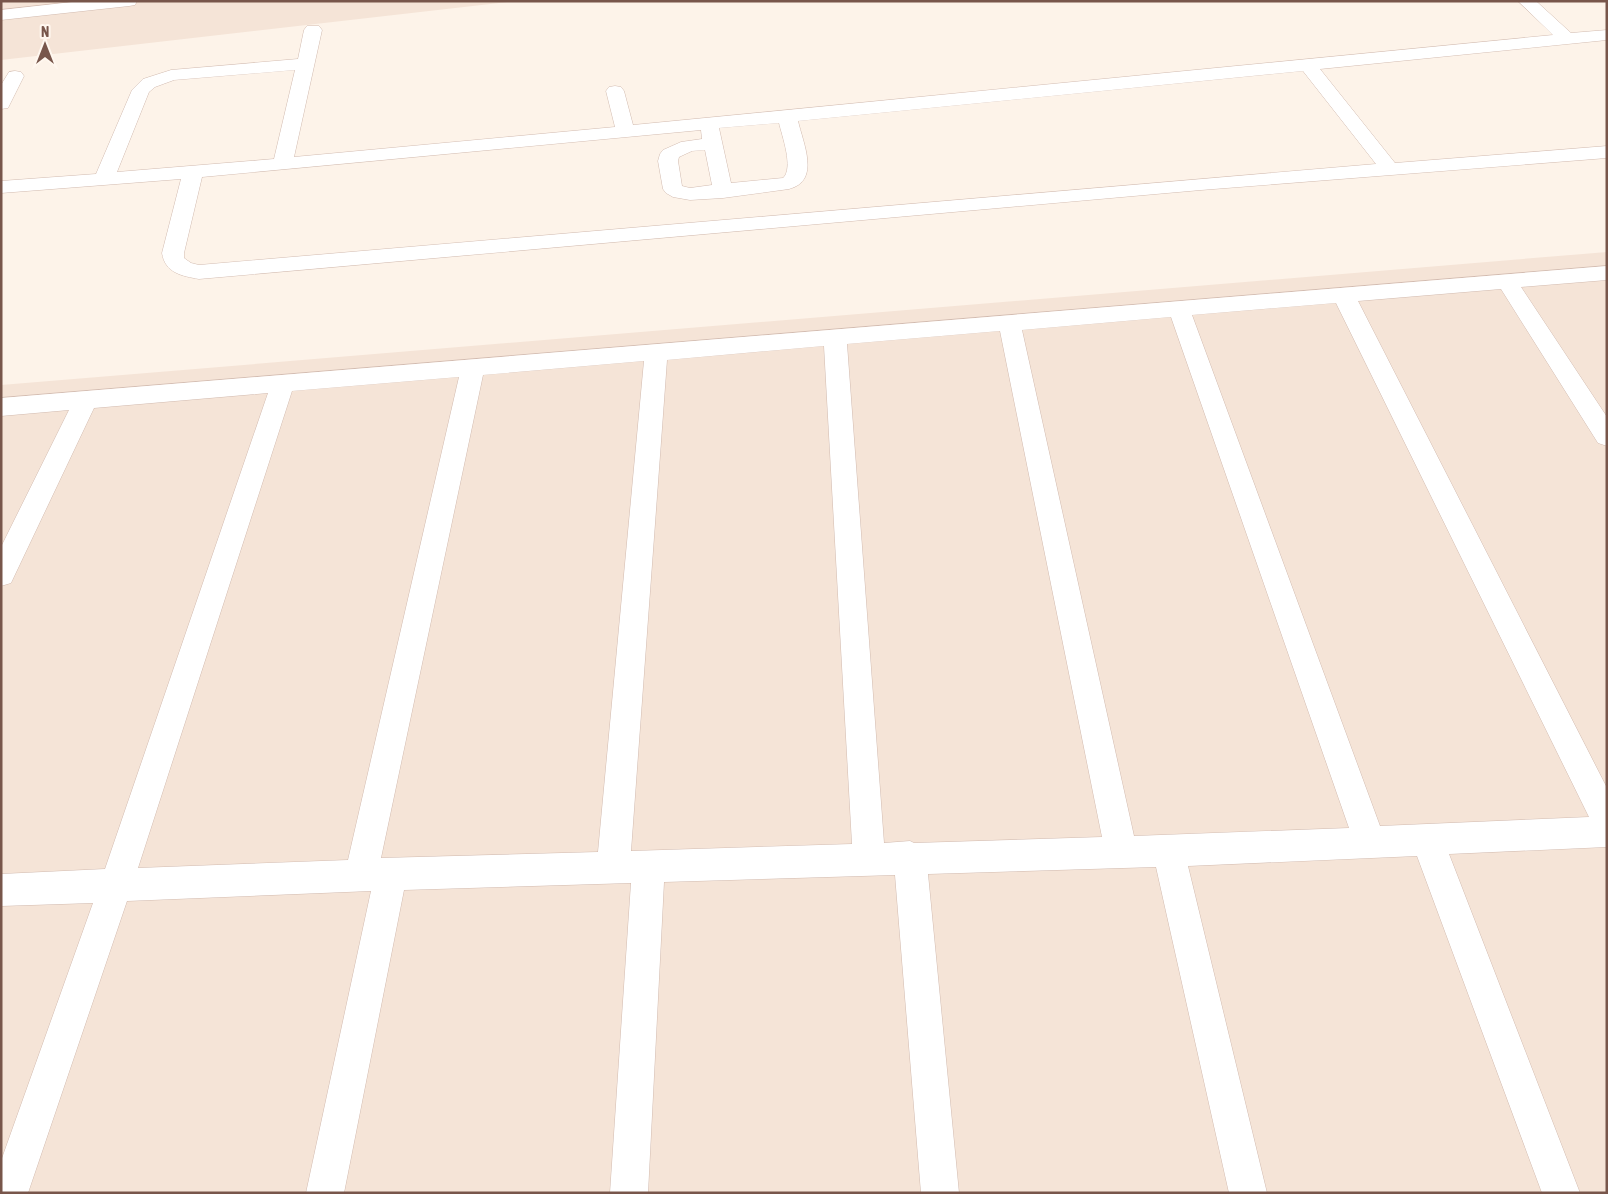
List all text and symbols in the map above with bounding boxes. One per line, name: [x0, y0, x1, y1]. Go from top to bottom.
north arrow: [20, 20, 70, 70]
text: N: [41, 24, 49, 40]

